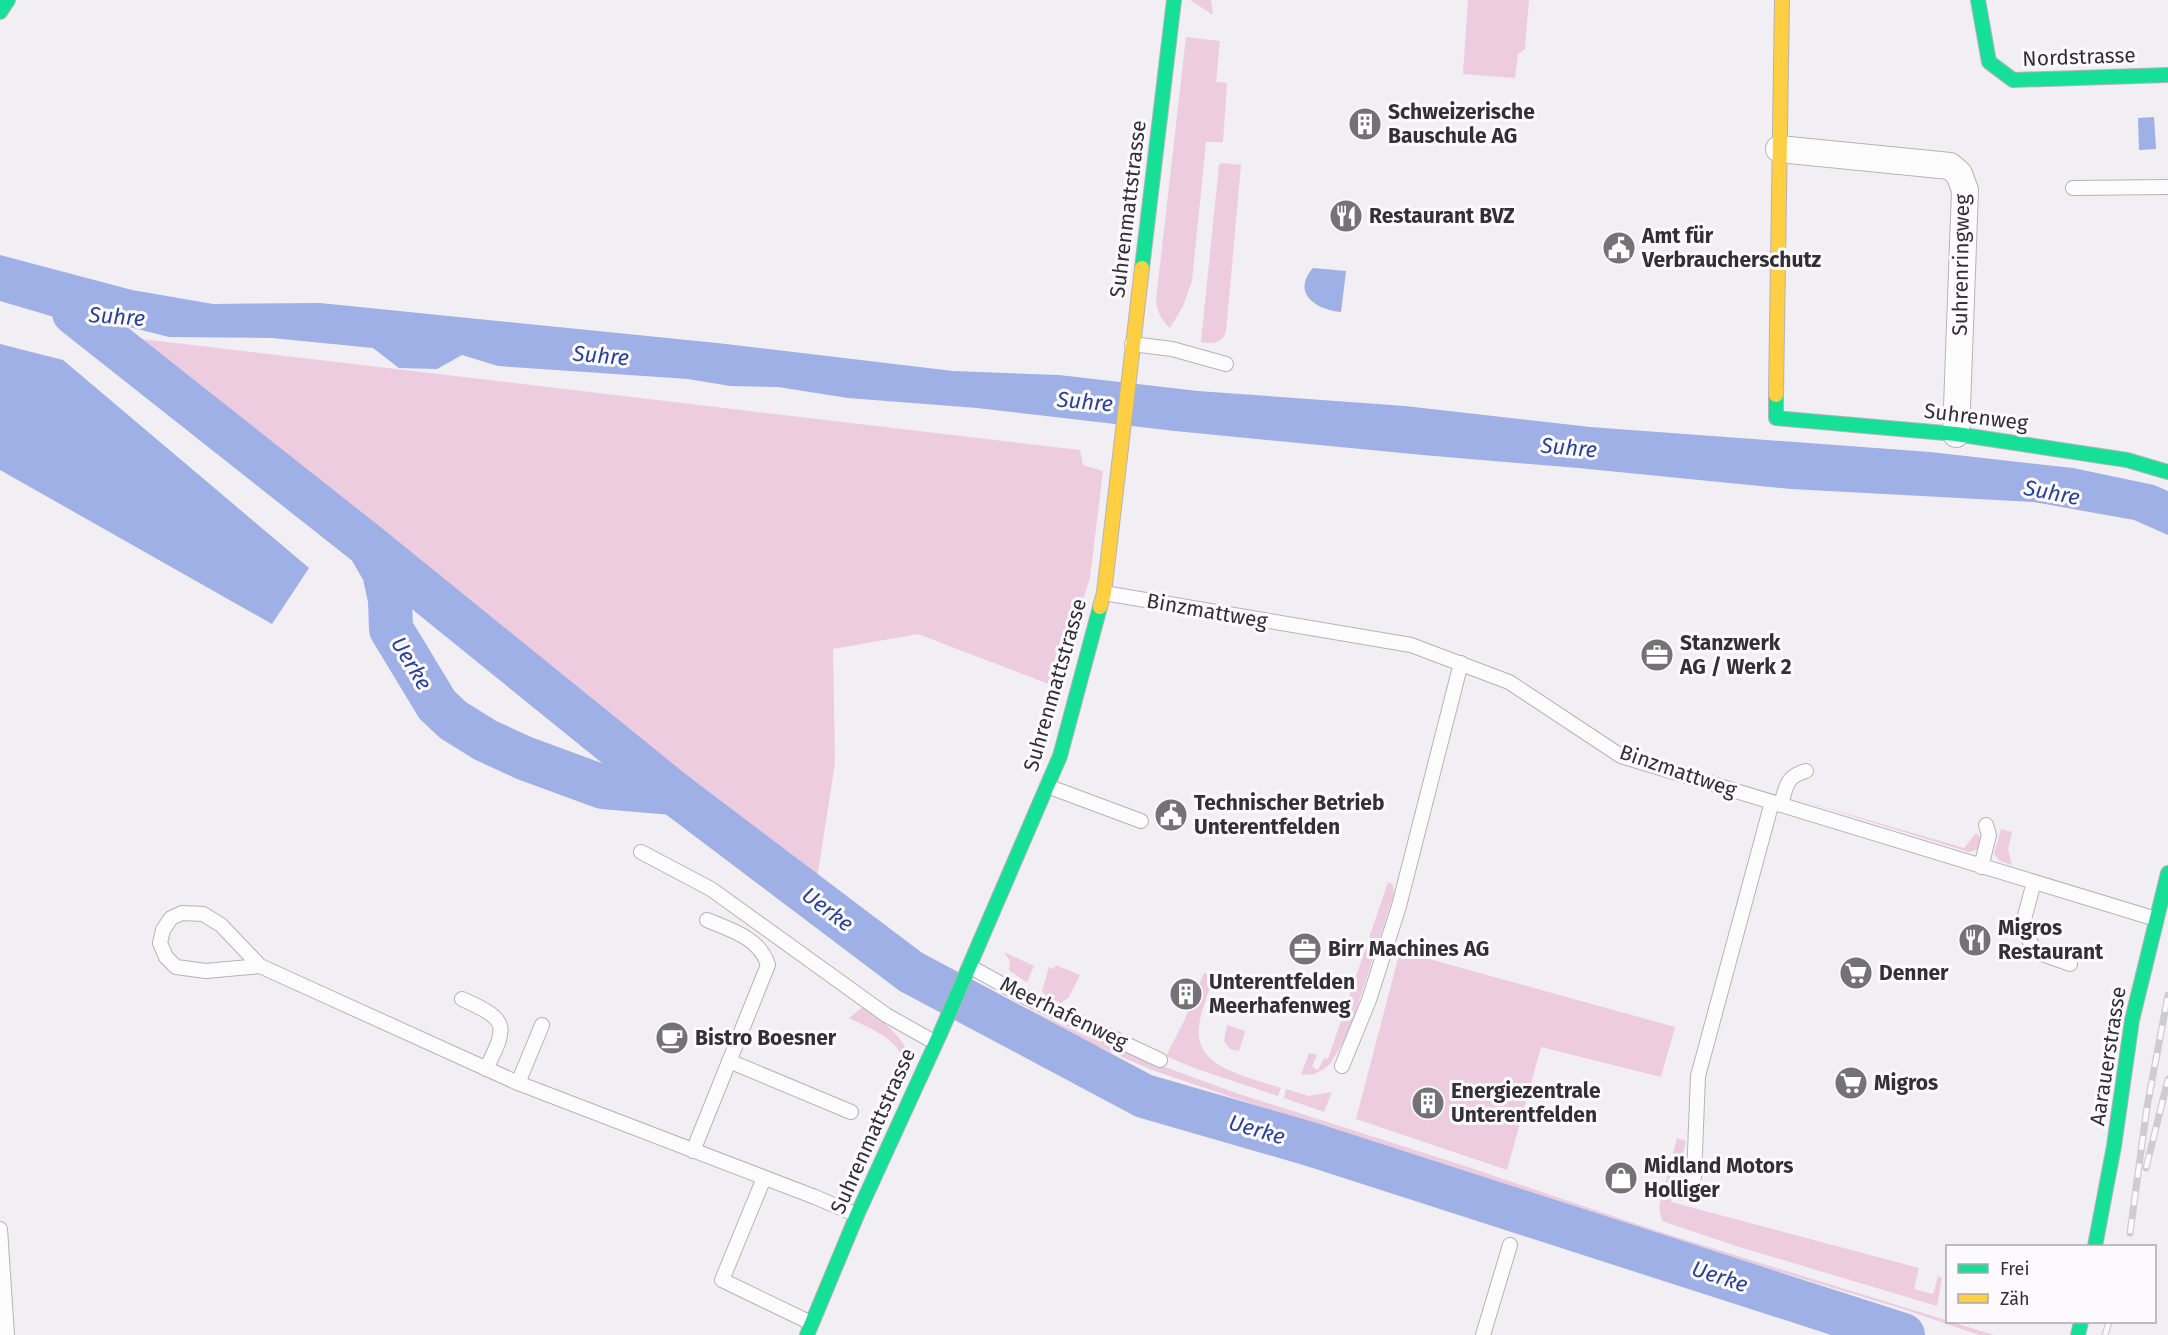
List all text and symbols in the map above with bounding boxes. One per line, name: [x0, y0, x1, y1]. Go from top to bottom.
street label: Nordstrasse: [2022, 42, 2136, 72]
place label: Schweizerische Bauschule AG: [1388, 99, 1535, 149]
building icon: Schweizerische Bauschule AG: [1347, 106, 1383, 142]
street label: Suhrenmattstrasse: [1104, 119, 1152, 299]
street label: Suhrenringweg: [1947, 194, 1975, 336]
restaurant icon: Restaurant BVZ: [1328, 198, 1364, 234]
place label: Restaurant BVZ: [1369, 203, 1515, 229]
place label: Amt für Verbraucherschutz: [1641, 223, 1822, 273]
public building icon: Amt für Verbraucherschutz: [1601, 230, 1637, 266]
water label: Suhre: [87, 301, 146, 332]
water label: Suhre: [571, 340, 630, 371]
water label: Suhre: [1055, 386, 1114, 417]
street label: Suhrenweg: [1922, 398, 2030, 436]
water label: Suhre: [1539, 432, 1598, 463]
water label: Suhre: [2021, 474, 2082, 511]
street label: Binzmattweg: [1145, 588, 1269, 634]
street label: Suhrenmattstrasse: [1018, 596, 1092, 774]
place label: Stanzwerk AG / Werk 2: [1679, 630, 1792, 680]
water label: Uerke: [385, 632, 438, 695]
office icon: Stanzwerk AG / Werk 2: [1639, 637, 1675, 673]
street label: Binzmattweg: [1616, 739, 1740, 803]
place label: Technischer Betrieb Unterentfelden: [1194, 790, 1384, 840]
public building icon: Technischer Betrieb Unterentfelden: [1153, 797, 1189, 833]
water label: Uerke: [797, 881, 859, 938]
place label: Migros Restaurant: [1998, 915, 2104, 965]
restaurant icon: Migros Restaurant: [1957, 922, 1993, 958]
office icon: Birr Machines AG: [1287, 931, 1323, 967]
place label: Birr Machines AG: [1328, 936, 1489, 962]
supermarket icon: Denner: [1838, 955, 1874, 991]
place label: Denner: [1879, 960, 1949, 986]
place label: Unterentfelden Meerhafenweg: [1209, 969, 1355, 1019]
street label: Meerhafenweg: [996, 971, 1132, 1055]
building icon: Unterentfelden Meerhafenweg: [1168, 976, 1204, 1012]
street label: Aarauerstrasse: [2084, 985, 2132, 1127]
cafe icon: Bistro Boesner: [654, 1020, 690, 1056]
place label: Bistro Boesner: [695, 1025, 837, 1051]
street label: Suhrenmattstrasse: [825, 1044, 921, 1218]
supermarket icon: Migros: [1833, 1065, 1869, 1101]
place label: Migros: [1874, 1070, 1938, 1096]
place label: Energiezentrale Unterentfelden: [1451, 1078, 1601, 1128]
building icon: Energiezentrale Unterentfelden: [1410, 1085, 1446, 1121]
water label: Uerke: [1225, 1109, 1288, 1150]
place label: Midland Motors Holliger: [1644, 1153, 1793, 1203]
shop icon: Midland Motors Holliger: [1603, 1160, 1639, 1196]
legend: [1946, 1245, 2156, 1323]
water label: Uerke: [1688, 1255, 1751, 1298]
text: Frei: [2000, 1258, 2030, 1280]
text: Zäh: [2000, 1288, 2029, 1310]

